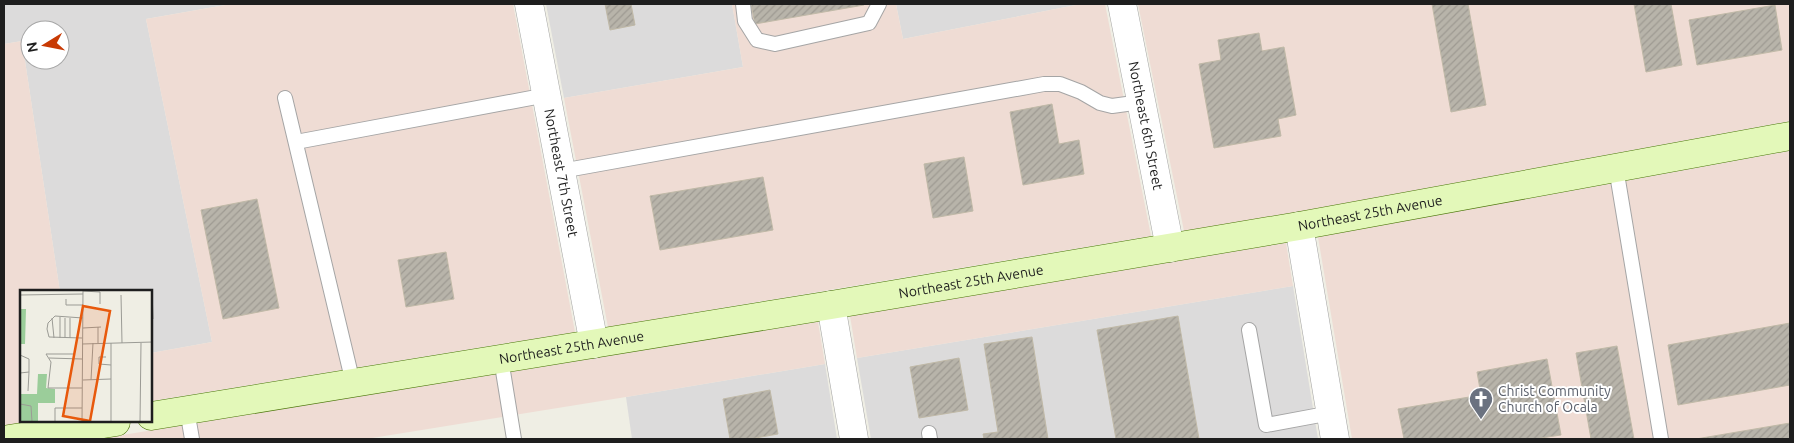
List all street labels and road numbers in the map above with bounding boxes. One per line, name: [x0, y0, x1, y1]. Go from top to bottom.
street label: Northeast 6th Street: [1125, 60, 1166, 192]
street label: Northeast 7th Street: [541, 107, 582, 239]
street label: Northeast 25th Avenue: [1297, 192, 1444, 234]
street label: Northeast 25th Avenue: [897, 261, 1045, 301]
street label: Northeast 25th Avenue: [498, 328, 645, 367]

